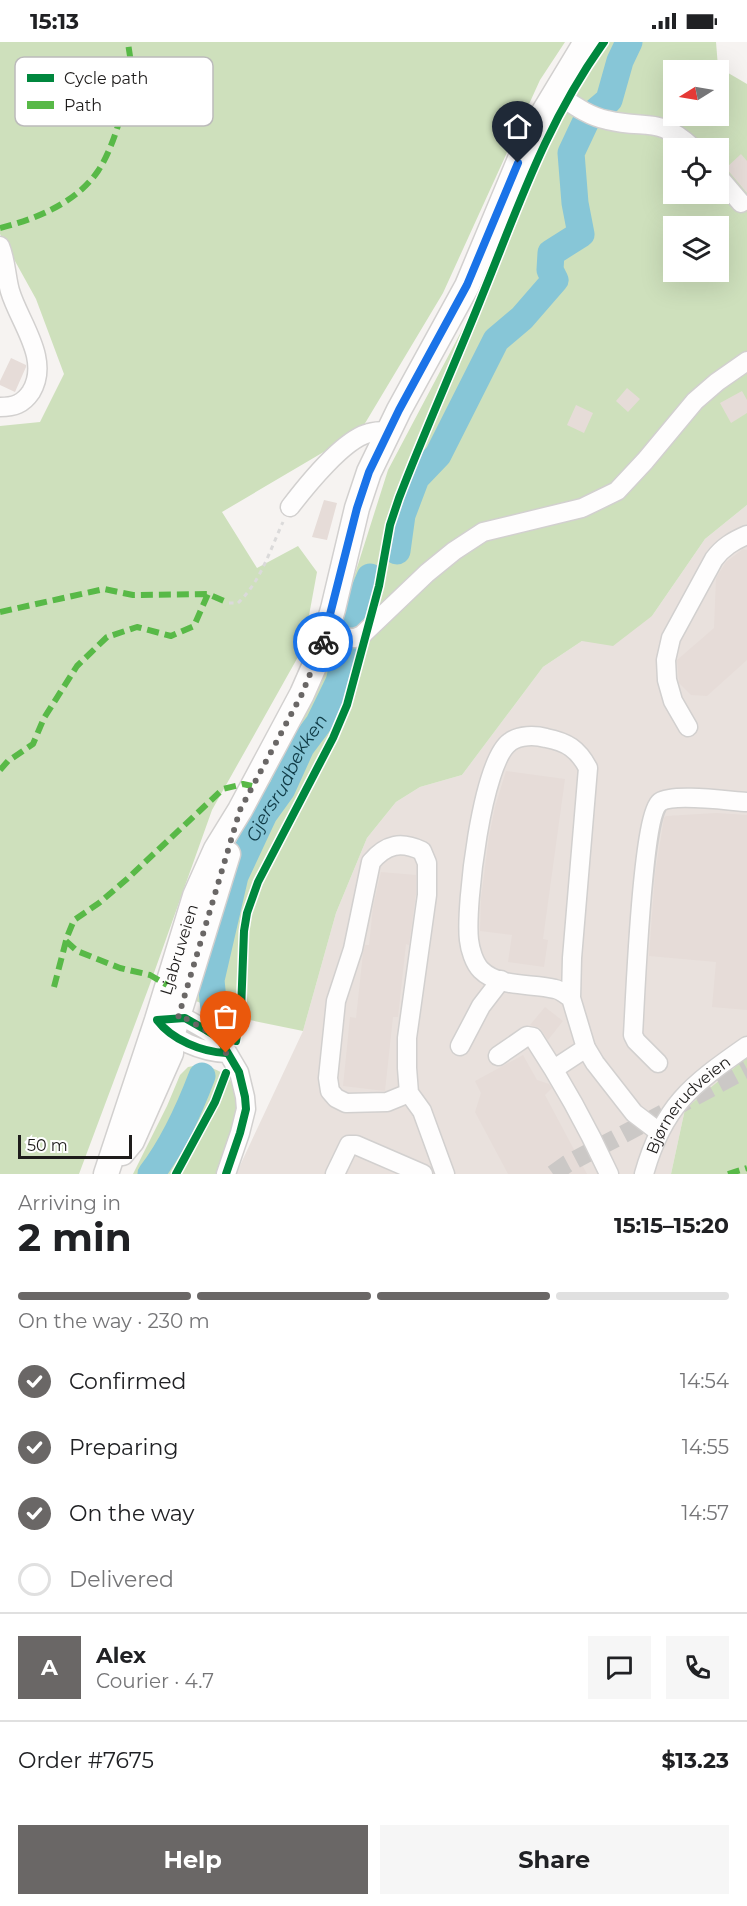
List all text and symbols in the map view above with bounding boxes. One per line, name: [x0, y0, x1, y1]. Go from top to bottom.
text: 15:13: [30, 8, 79, 35]
legend: [15, 57, 213, 126]
north arrow: [663, 60, 729, 126]
map controls: [663, 60, 729, 282]
text: Cycle path: [64, 69, 148, 88]
text: Path: [64, 96, 102, 115]
pin: [492, 101, 543, 163]
icon: home: [501, 110, 534, 143]
button: locate: [663, 138, 729, 204]
button: layers: [663, 216, 729, 282]
courier: [293, 612, 353, 672]
icon: bike: [307, 626, 340, 659]
water label: Gjersrudbekken: [242, 711, 332, 845]
street label: Ljabruveien: [156, 902, 202, 997]
pin: [200, 991, 251, 1053]
icon: bag: [209, 1000, 242, 1033]
street label: Bjørnerudveien: [642, 1052, 734, 1157]
scale bar: [18, 1132, 132, 1160]
text: 50 m: [27, 1136, 68, 1155]
text: Arriving in: [18, 1191, 121, 1215]
text: 15:15–15:20: [614, 1212, 729, 1239]
text: 2 min: [18, 1213, 132, 1261]
text: On the way · 230 m: [18, 1309, 210, 1333]
icon: check: [18, 1365, 51, 1398]
text: Confirmed: [69, 1368, 186, 1395]
text: 14:54: [680, 1369, 729, 1393]
icon: check: [18, 1431, 51, 1464]
text: Preparing: [69, 1434, 178, 1461]
text: 14:55: [682, 1435, 729, 1459]
icon: check: [18, 1497, 51, 1530]
text: On the way: [69, 1500, 194, 1527]
text: 14:57: [681, 1501, 729, 1525]
text: Delivered: [69, 1566, 174, 1593]
button: chat: [588, 1636, 651, 1699]
button: phone: [666, 1636, 729, 1699]
text: Alex: [96, 1642, 146, 1669]
text: A: [41, 1654, 58, 1681]
text: Courier · 4.7: [96, 1669, 214, 1693]
text: Order #7675: [18, 1747, 154, 1774]
text: $13.23: [662, 1747, 729, 1774]
button: Help: [18, 1825, 368, 1894]
button: Share: [380, 1825, 729, 1894]

